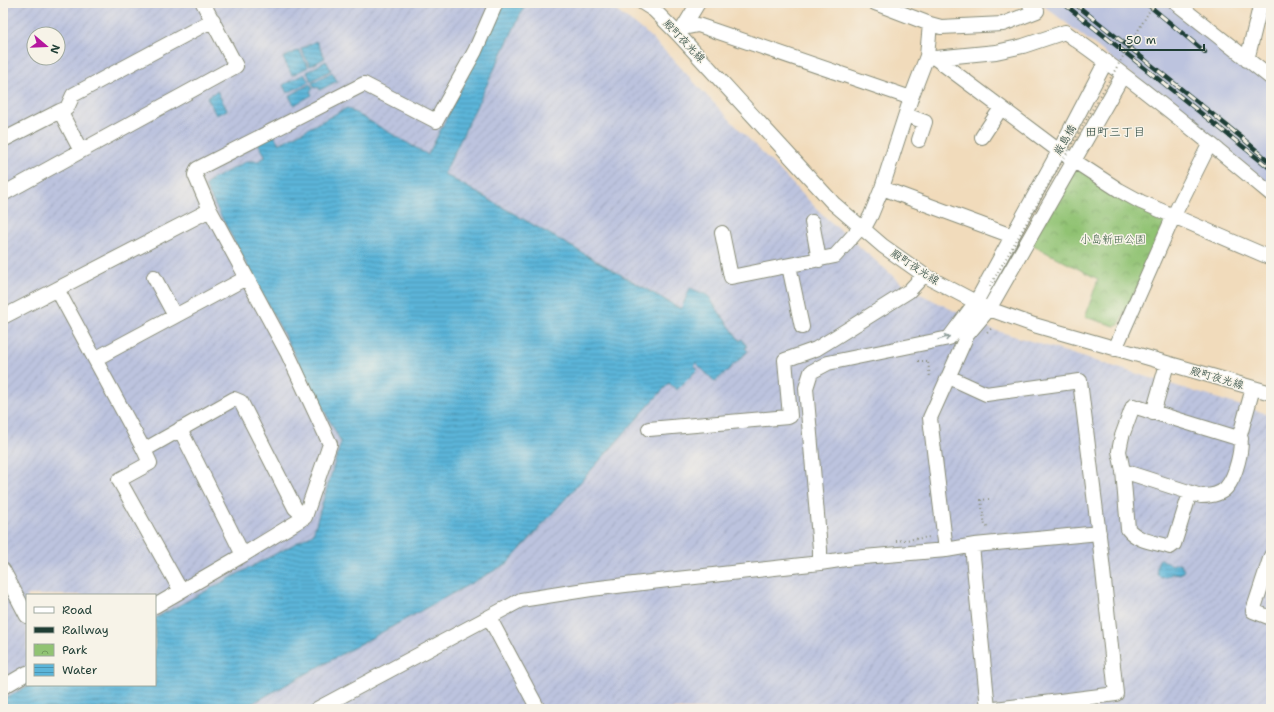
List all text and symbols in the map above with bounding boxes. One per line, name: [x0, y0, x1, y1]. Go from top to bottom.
street label: 殿町夜光線: [660, 16, 708, 66]
north arrow: [26, 26, 66, 66]
scale bar: [1120, 26, 1204, 52]
text: 50 m: [1126, 32, 1156, 48]
text: N: [46, 43, 63, 56]
street label: 厳島橋: [1050, 122, 1080, 158]
district label: 田町三丁目: [1085, 124, 1145, 140]
park label: 小島新田公園: [1080, 232, 1146, 247]
street label: 殿町夜光線: [888, 246, 942, 288]
one-way arrow: [937, 334, 950, 341]
street label: 殿町夜光線: [1188, 363, 1246, 393]
legend: [26, 594, 156, 686]
text: Road: [62, 602, 93, 618]
text: Railway: [62, 622, 109, 638]
text: Park: [62, 642, 88, 658]
text: Water: [62, 662, 98, 678]

